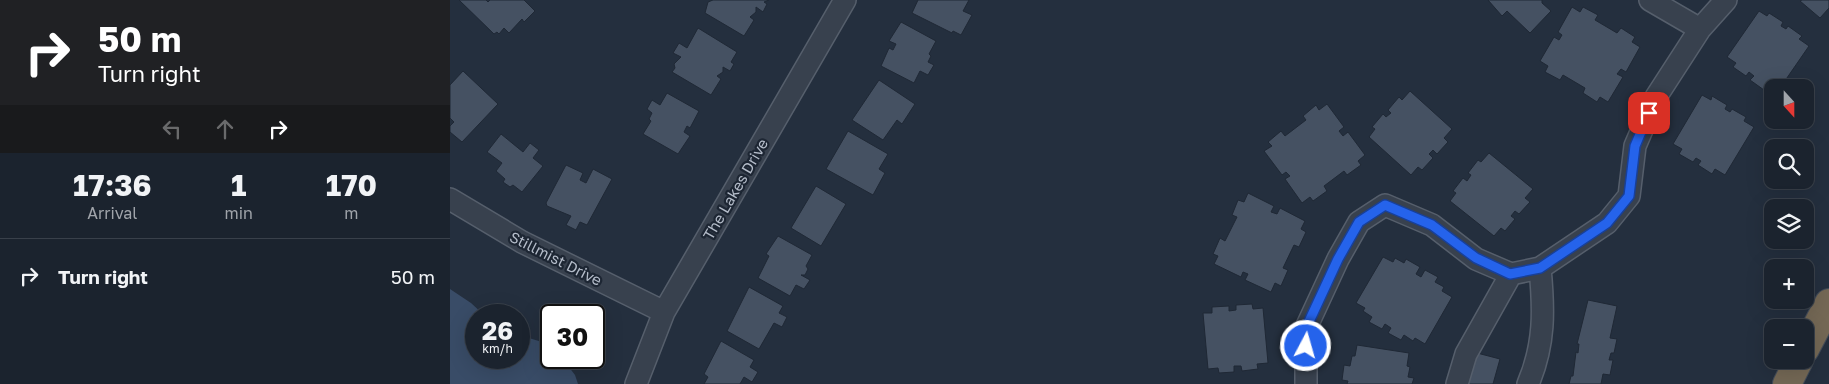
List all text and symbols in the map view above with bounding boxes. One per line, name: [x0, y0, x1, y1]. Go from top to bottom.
text: 50 m: [98, 18, 181, 60]
icon: right: [15, 20, 80, 85]
text: Turn right: [98, 60, 201, 87]
north arrow: [1764, 79, 1814, 129]
map controls: [1764, 79, 1814, 369]
pin: [1628, 92, 1670, 134]
icon: arrive: [1635, 99, 1663, 127]
icon: left: [158, 115, 186, 143]
icon: ahead: [211, 115, 239, 143]
icon: right: [264, 115, 292, 143]
street label: The Lakes Drive: [699, 135, 771, 243]
button: search: [1764, 139, 1814, 189]
text: 17:36: [73, 167, 152, 203]
text: 1: [231, 167, 246, 203]
text: 170: [326, 167, 377, 203]
button: layers: [1764, 199, 1814, 249]
text: Arrival: [87, 203, 137, 223]
text: min: [225, 203, 253, 223]
text: m: [344, 203, 359, 223]
street label: Stillmist Drive: [507, 227, 605, 289]
button: +: [1764, 259, 1814, 309]
icon: right: [15, 262, 43, 290]
text: Turn right: [58, 265, 148, 288]
text: 50 m: [391, 265, 435, 288]
speed limit sign: 30: [540, 304, 605, 369]
text: 26: [482, 315, 513, 346]
position arrow: [1279, 319, 1331, 371]
button: −: [1764, 319, 1814, 369]
text: km/h: [482, 341, 513, 356]

